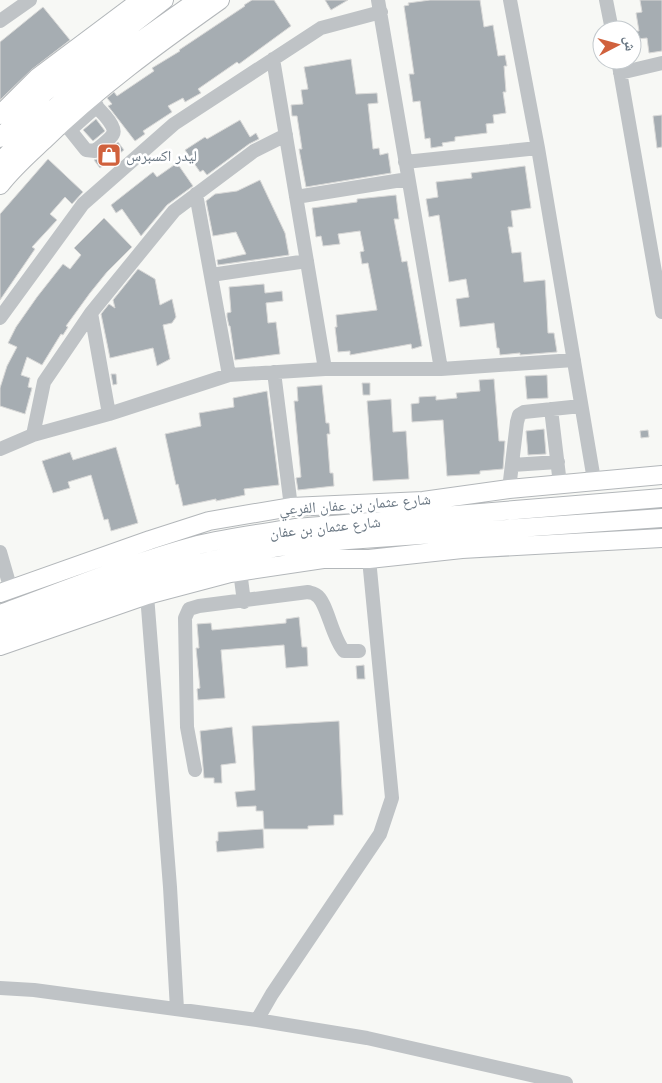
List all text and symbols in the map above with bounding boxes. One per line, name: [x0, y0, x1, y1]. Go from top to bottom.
north arrow: [592, 20, 642, 70]
text: ش: [620, 35, 640, 52]
shop icon: ليدر اكسبرس: [96, 142, 122, 168]
place label: ليدر اكسبرس: [126, 146, 197, 166]
street label: شارع عثمان بن عفان الفرعي: [279, 489, 432, 522]
street label: شارع عثمان بن عفان: [269, 512, 382, 543]

